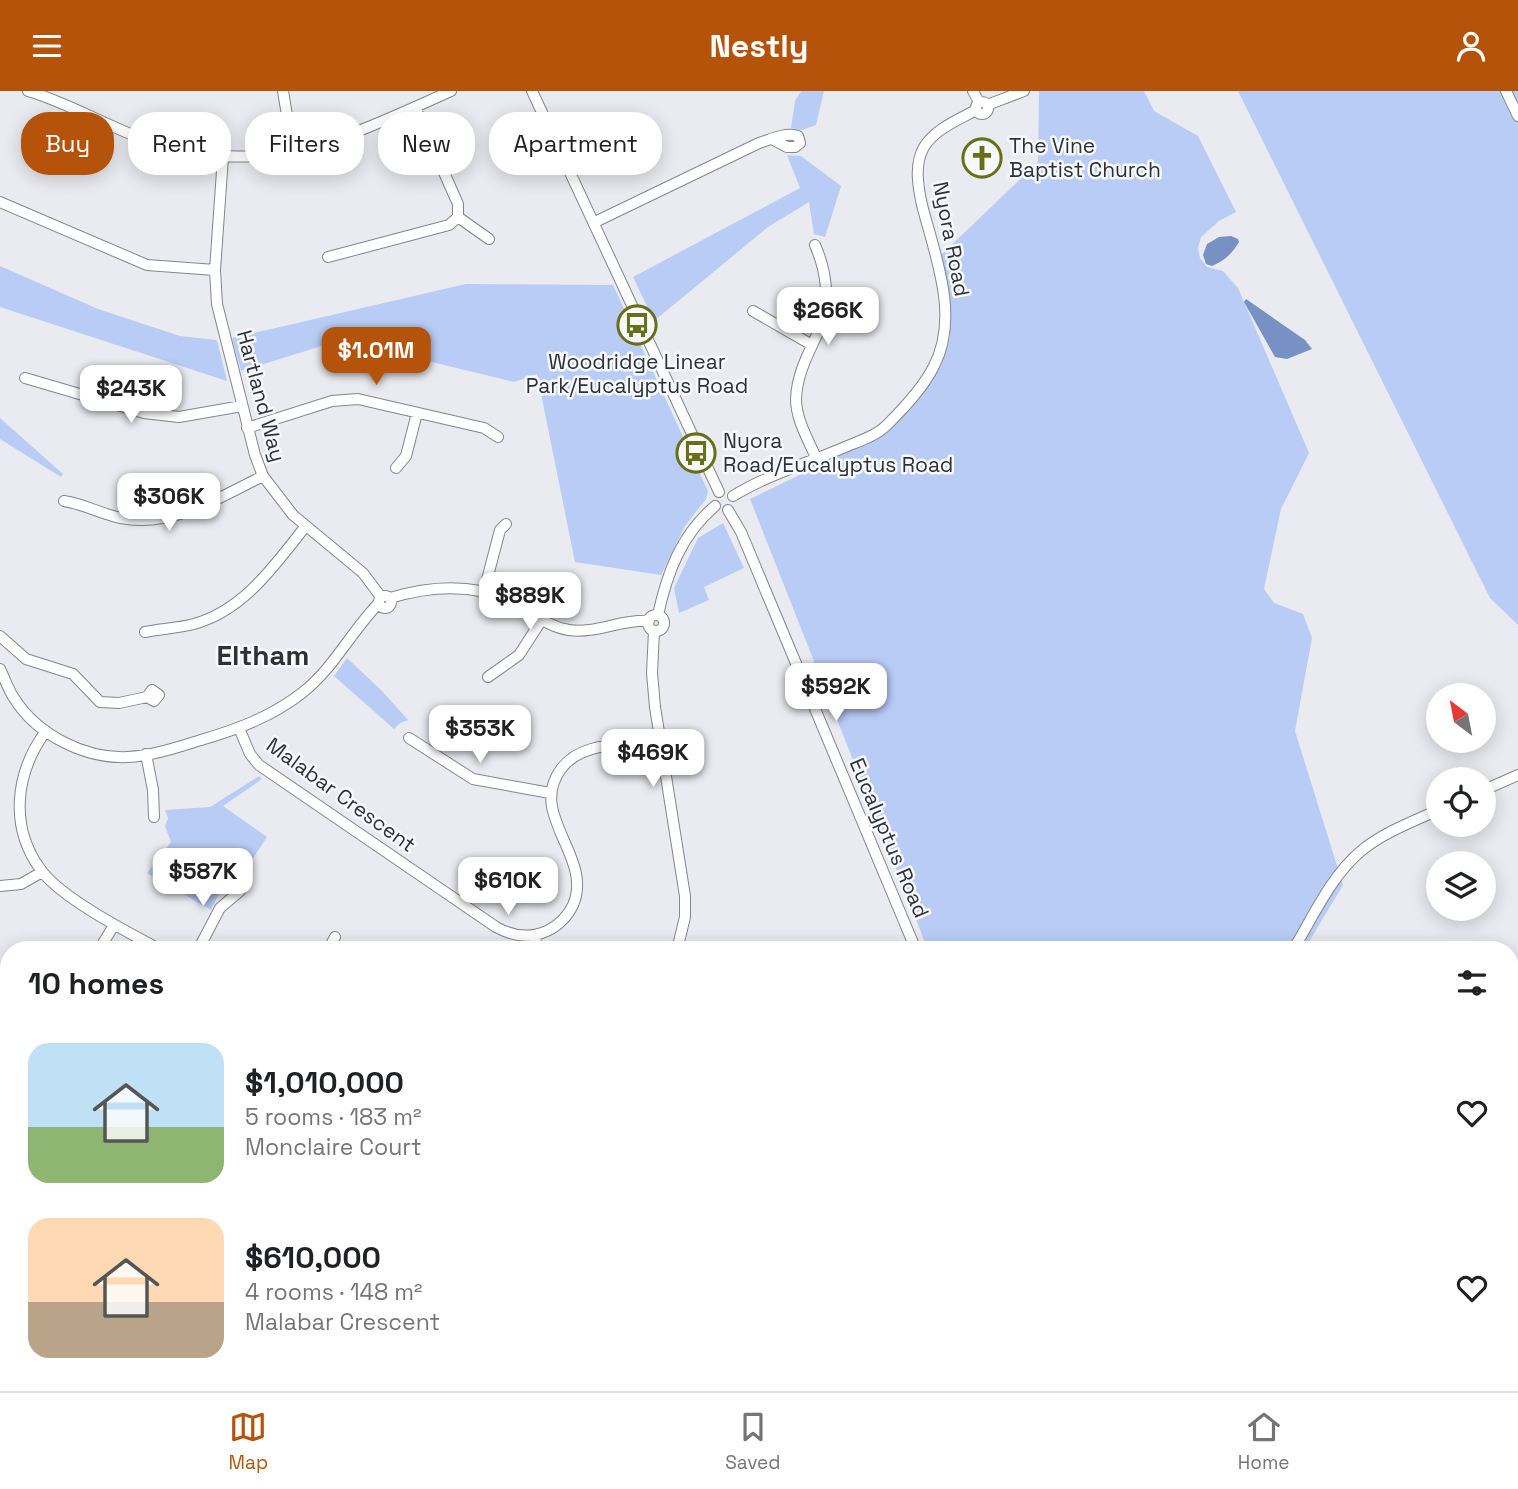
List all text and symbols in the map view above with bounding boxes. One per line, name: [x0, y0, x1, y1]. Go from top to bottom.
text: Nestly: [709, 26, 809, 66]
icon: menu: [28, 27, 66, 65]
icon: person: [1452, 27, 1490, 65]
chip: Buy: [21, 112, 114, 175]
chip: Rent: [128, 112, 231, 175]
chip: Filters: [245, 112, 364, 175]
chip: New: [378, 112, 475, 175]
chip: Apartment: [489, 112, 662, 175]
place label: The Vine Baptist Church: [1009, 132, 1161, 183]
church icon: The Vine Baptist Church: [961, 137, 1003, 179]
street label: Nyora Road: [927, 179, 976, 299]
pin: $266K: [779, 287, 877, 347]
text: $266K: [793, 295, 863, 325]
bus stop icon: Woodridge Linear Park/Eucalyptus Road: [616, 304, 658, 346]
street label: Hartland Way: [231, 327, 292, 465]
pin: $1.01M: [319, 327, 433, 387]
text: $1.01M: [338, 335, 414, 365]
place label: Woodridge Linear Park/Eucalyptus Road: [526, 348, 748, 399]
pin: $243K: [82, 365, 180, 425]
text: $243K: [96, 373, 166, 403]
place label: Nyora Road/Eucalyptus Road: [723, 427, 953, 478]
bus stop icon: Nyora Road/Eucalyptus Road: [675, 432, 717, 474]
pin: $306K: [120, 473, 218, 533]
text: $306K: [133, 481, 205, 511]
pin: $889K: [481, 573, 579, 632]
text: $889K: [495, 580, 565, 610]
district label: Eltham: [216, 637, 310, 673]
pin: $592K: [787, 663, 885, 723]
text: $592K: [801, 671, 871, 701]
north arrow: [1426, 683, 1496, 753]
map controls: [1426, 683, 1496, 921]
pin: $353K: [431, 705, 529, 765]
text: $353K: [445, 713, 515, 743]
pin: $469K: [604, 729, 702, 789]
street label: Malabar Crescent: [261, 731, 421, 858]
text: $469K: [617, 737, 689, 767]
street label: Eucalyptus Road: [844, 754, 935, 922]
button: locate: [1426, 767, 1496, 837]
pin: $587K: [154, 849, 252, 908]
button: layers: [1426, 851, 1496, 921]
text: $587K: [169, 856, 237, 886]
pin: $610K: [459, 857, 557, 917]
text: $610K: [474, 865, 542, 895]
text: 10 homes: [28, 964, 164, 1003]
icon: filters: [1453, 964, 1491, 1002]
text: $1,010,000: [245, 1063, 404, 1102]
icon: home: [84, 1071, 168, 1155]
icon: heart: [1453, 1094, 1491, 1132]
text: 5 rooms · 183 m²: [245, 1102, 421, 1132]
text: Monclaire Court: [245, 1132, 422, 1162]
text: $610,000: [245, 1238, 381, 1277]
icon: home: [84, 1246, 168, 1330]
icon: heart: [1453, 1269, 1491, 1307]
text: 4 rooms · 148 m²: [245, 1277, 422, 1307]
text: Malabar Crescent: [245, 1307, 440, 1337]
tab: Map: [229, 1408, 268, 1475]
tab: Saved: [725, 1408, 781, 1475]
tab: Home: [1238, 1408, 1289, 1475]

